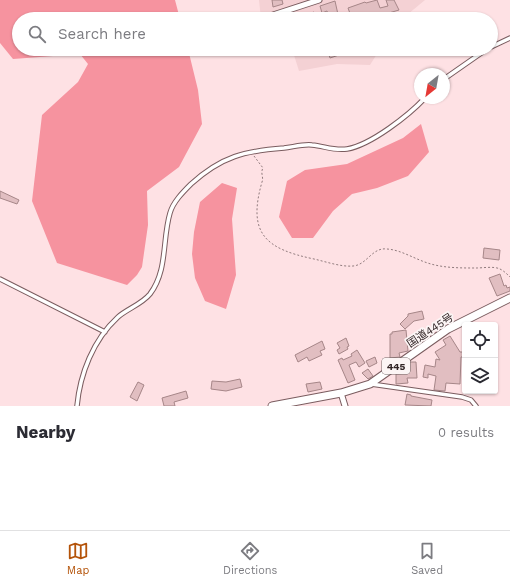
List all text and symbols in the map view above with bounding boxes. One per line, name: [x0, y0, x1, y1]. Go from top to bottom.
search box: [12, 12, 498, 56]
icon: search: [26, 23, 48, 45]
text: Search here: [58, 25, 146, 43]
north arrow: [414, 68, 450, 104]
street label: 国道445号: [405, 311, 456, 350]
map controls: [462, 322, 498, 394]
button: locate: [462, 322, 498, 358]
road number: 445: [382, 358, 410, 374]
button: layers: [462, 358, 498, 394]
text: Nearby: [16, 422, 75, 442]
text: 0 results: [438, 425, 494, 440]
tab: Map: [67, 540, 89, 577]
tab: Directions: [223, 540, 277, 577]
tab: Saved: [411, 540, 443, 577]

